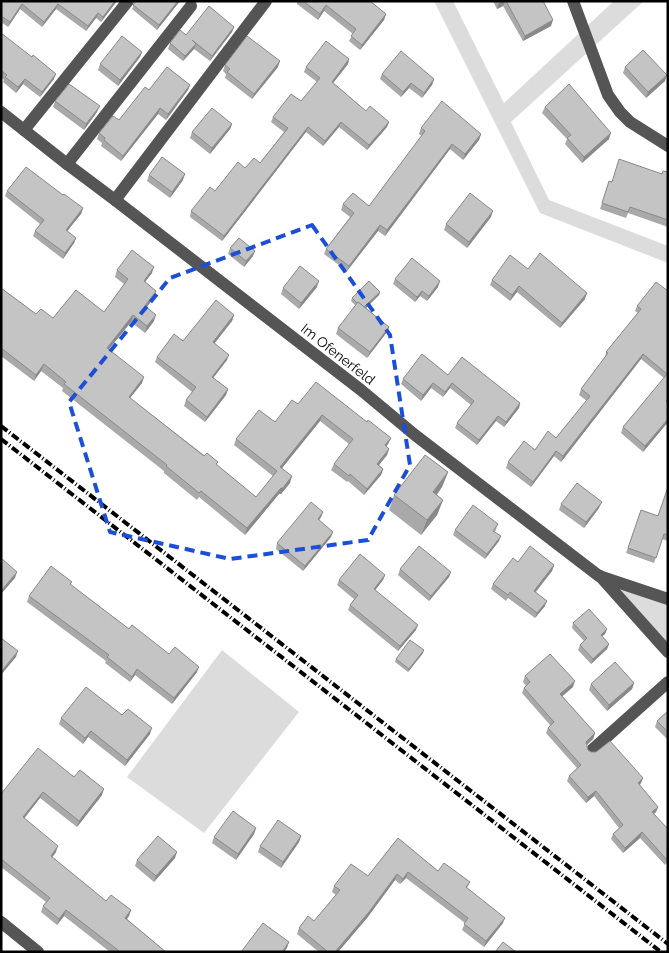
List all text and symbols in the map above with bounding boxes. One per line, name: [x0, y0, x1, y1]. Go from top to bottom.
street label: Im Ofenerfeld: [298, 320, 378, 388]

